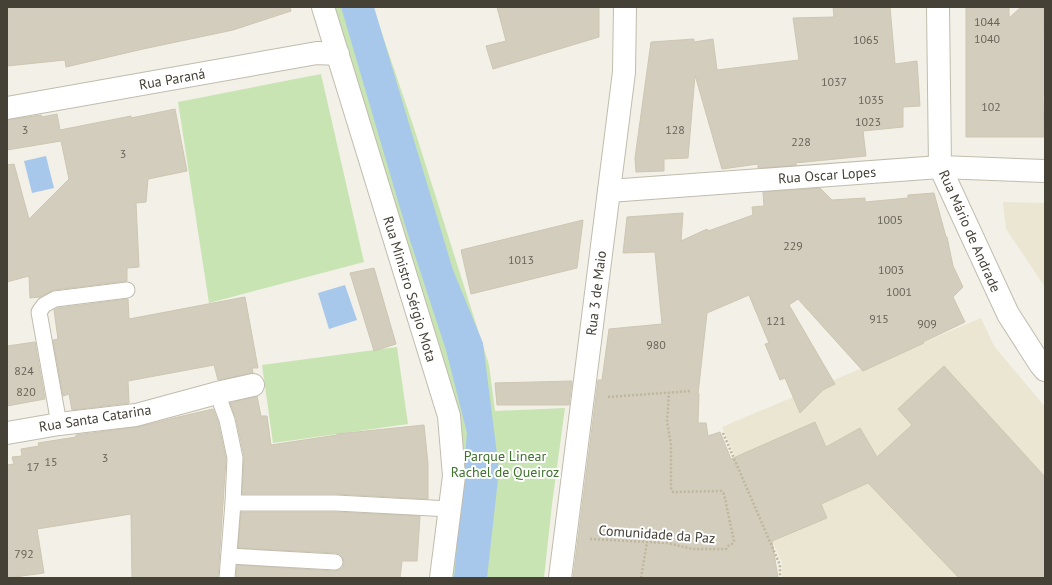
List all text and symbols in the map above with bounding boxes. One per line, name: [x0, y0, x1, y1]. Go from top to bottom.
house number: 1044: [974, 14, 1001, 29]
house number: 1040: [974, 31, 1001, 46]
house number: 1065: [853, 32, 879, 47]
street label: Rua Paraná: [137, 64, 207, 94]
house number: 1037: [821, 74, 847, 89]
house number: 1035: [858, 92, 884, 107]
house number: 102: [981, 99, 1001, 114]
house number: 1023: [855, 114, 881, 129]
house number: 3: [22, 122, 28, 137]
house number: 128: [665, 122, 685, 137]
house number: 228: [791, 134, 811, 149]
house number: 3: [120, 146, 126, 161]
street label: Rua Oscar Lopes: [777, 163, 877, 187]
street label: Rua Mário de Andrade: [935, 167, 1005, 295]
house number: 1005: [877, 212, 903, 227]
street label: Rua Ministro Sérgio Mota: [379, 214, 441, 364]
house number: 229: [783, 238, 803, 253]
street label: Rua 3 de Maio: [582, 249, 610, 337]
house number: 1013: [508, 252, 534, 267]
house number: 1003: [878, 262, 904, 277]
house number: 1001: [886, 284, 912, 299]
house number: 915: [869, 311, 889, 326]
house number: 121: [766, 313, 786, 328]
house number: 909: [917, 316, 937, 331]
house number: 980: [646, 337, 666, 352]
house number: 824: [14, 363, 34, 378]
house number: 820: [16, 384, 36, 399]
street label: Rua Santa Catarina: [38, 400, 152, 436]
park label: Parque Linear Rachel de Queiroz: [451, 447, 559, 481]
house number: 3: [102, 450, 108, 465]
house number: 15: [44, 454, 58, 469]
house number: 17: [26, 459, 40, 474]
street label: Comunidade da Paz: [598, 521, 716, 547]
house number: 792: [14, 546, 34, 561]

